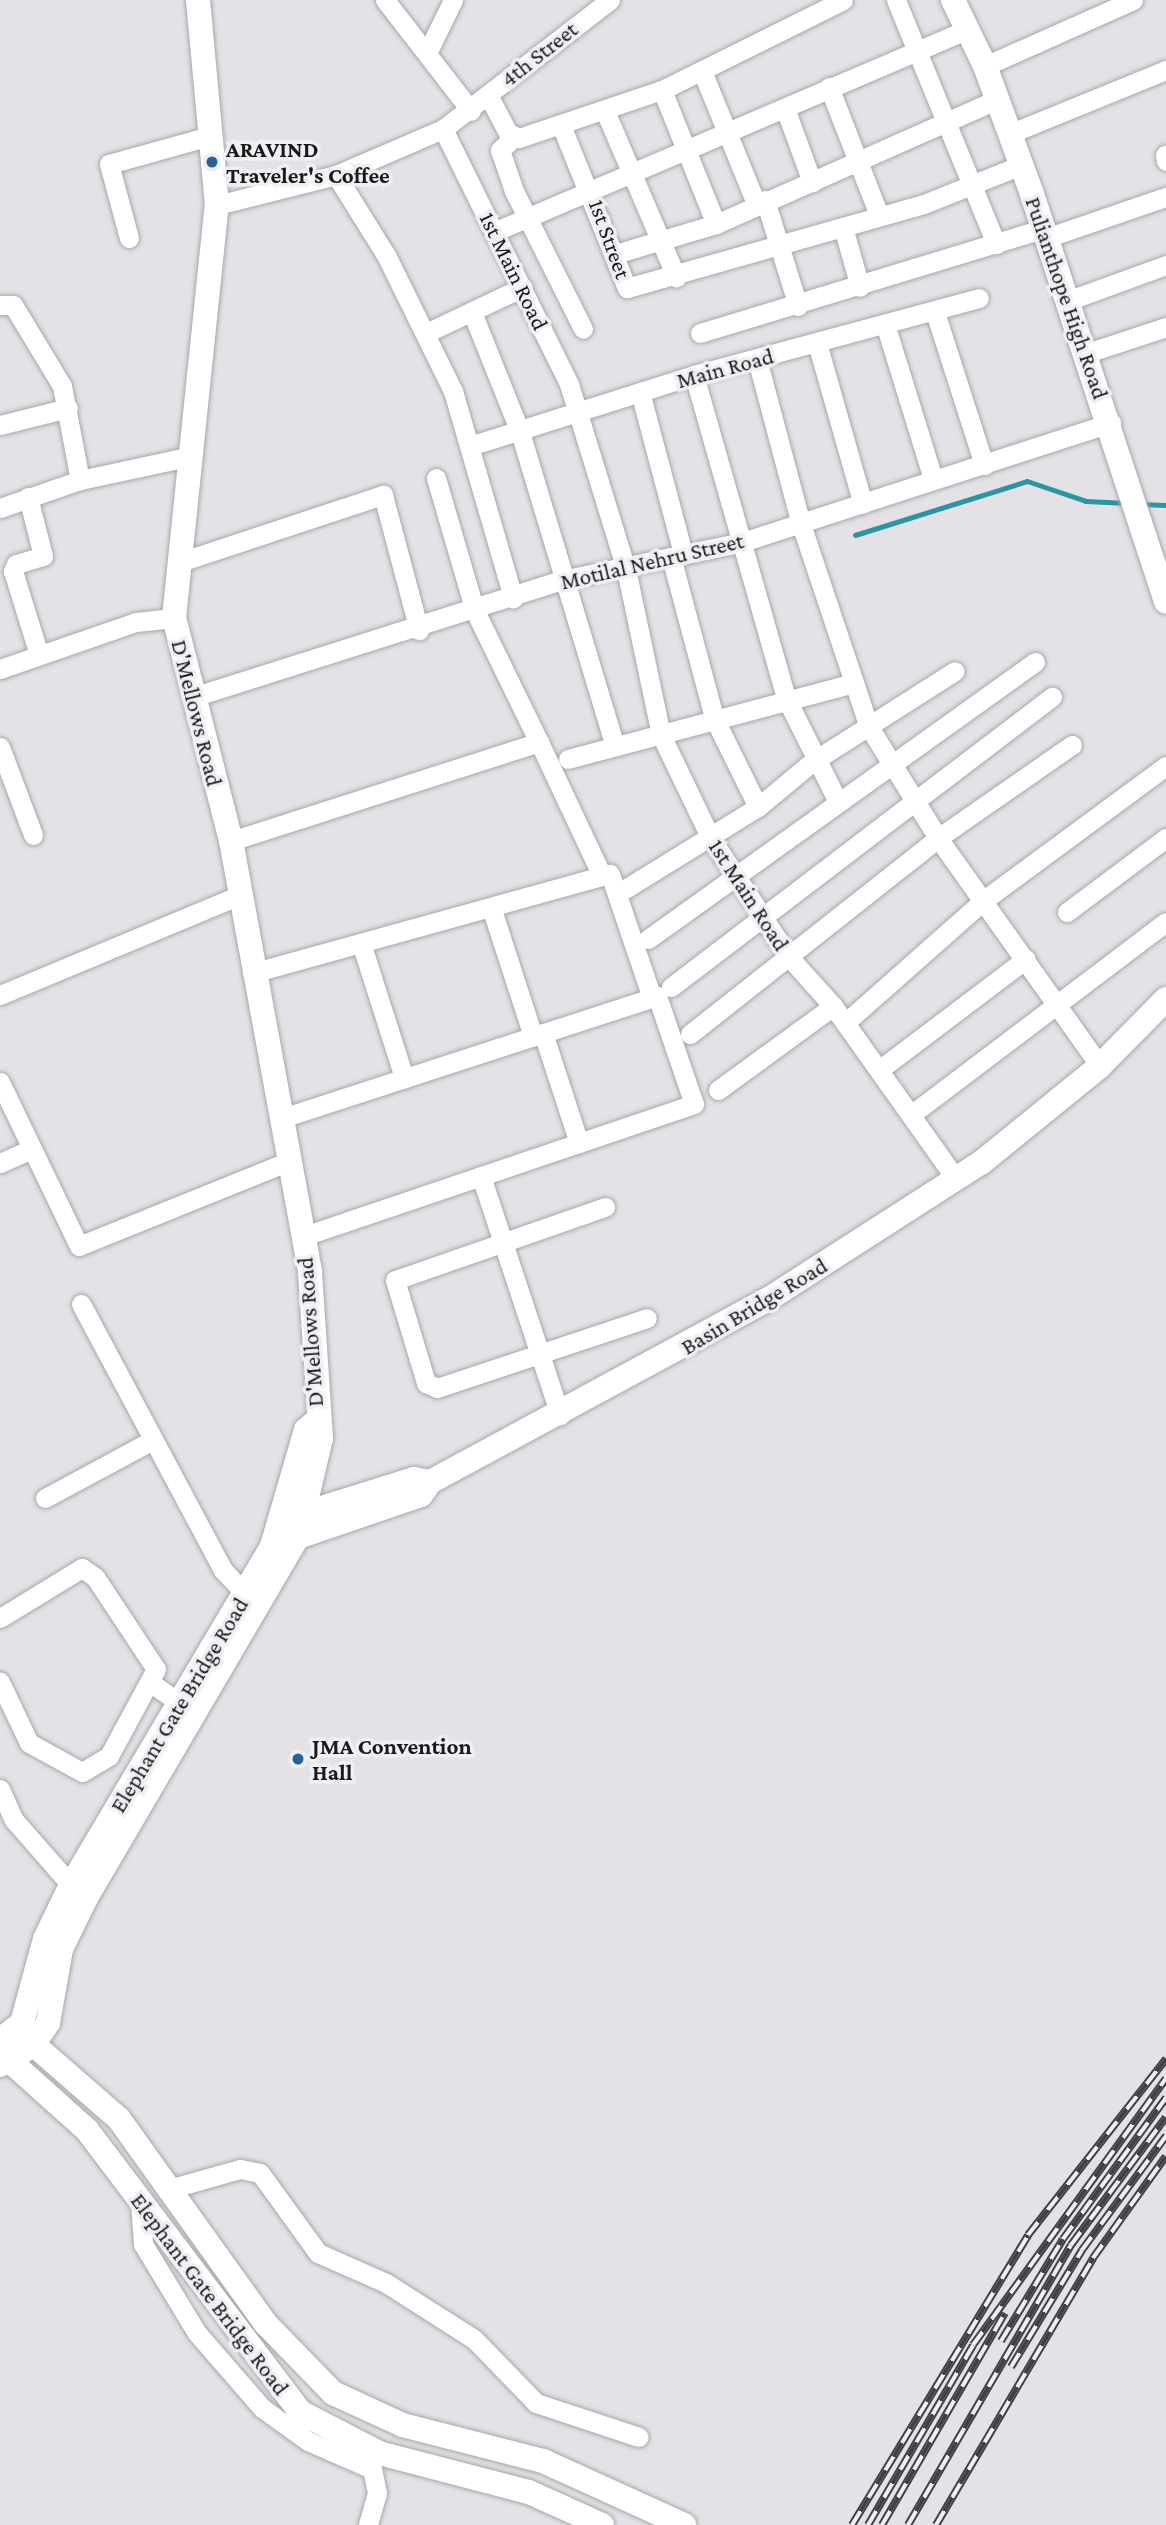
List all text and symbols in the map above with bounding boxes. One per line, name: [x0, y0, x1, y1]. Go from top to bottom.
street label: 4th Street: [495, 15, 583, 93]
place label: ARAVIND Traveler's Coffee: [226, 135, 390, 189]
marker: ARAVIND Traveler's Coffee: [204, 154, 220, 170]
street label: Pulianthope High Road: [1019, 193, 1115, 403]
street label: 1st Street: [583, 196, 637, 282]
street label: 1st Main Road: [474, 208, 554, 334]
street label: Main Road: [674, 342, 776, 394]
street label: Motilal Nehru Street: [558, 526, 746, 596]
street label: D'Mellows Road: [165, 637, 229, 789]
street label: 1st Main Road: [703, 834, 795, 956]
street label: Basin Bridge Road: [676, 1251, 832, 1361]
street label: D'Mellows Road: [291, 1256, 329, 1408]
street label: Elephant Gate Bridge Road: [104, 1592, 254, 1818]
place label: JMA Convention Hall: [312, 1732, 472, 1786]
marker: JMA Convention Hall: [290, 1751, 306, 1767]
street label: Elephant Gate Bridge Road: [125, 2187, 295, 2401]

